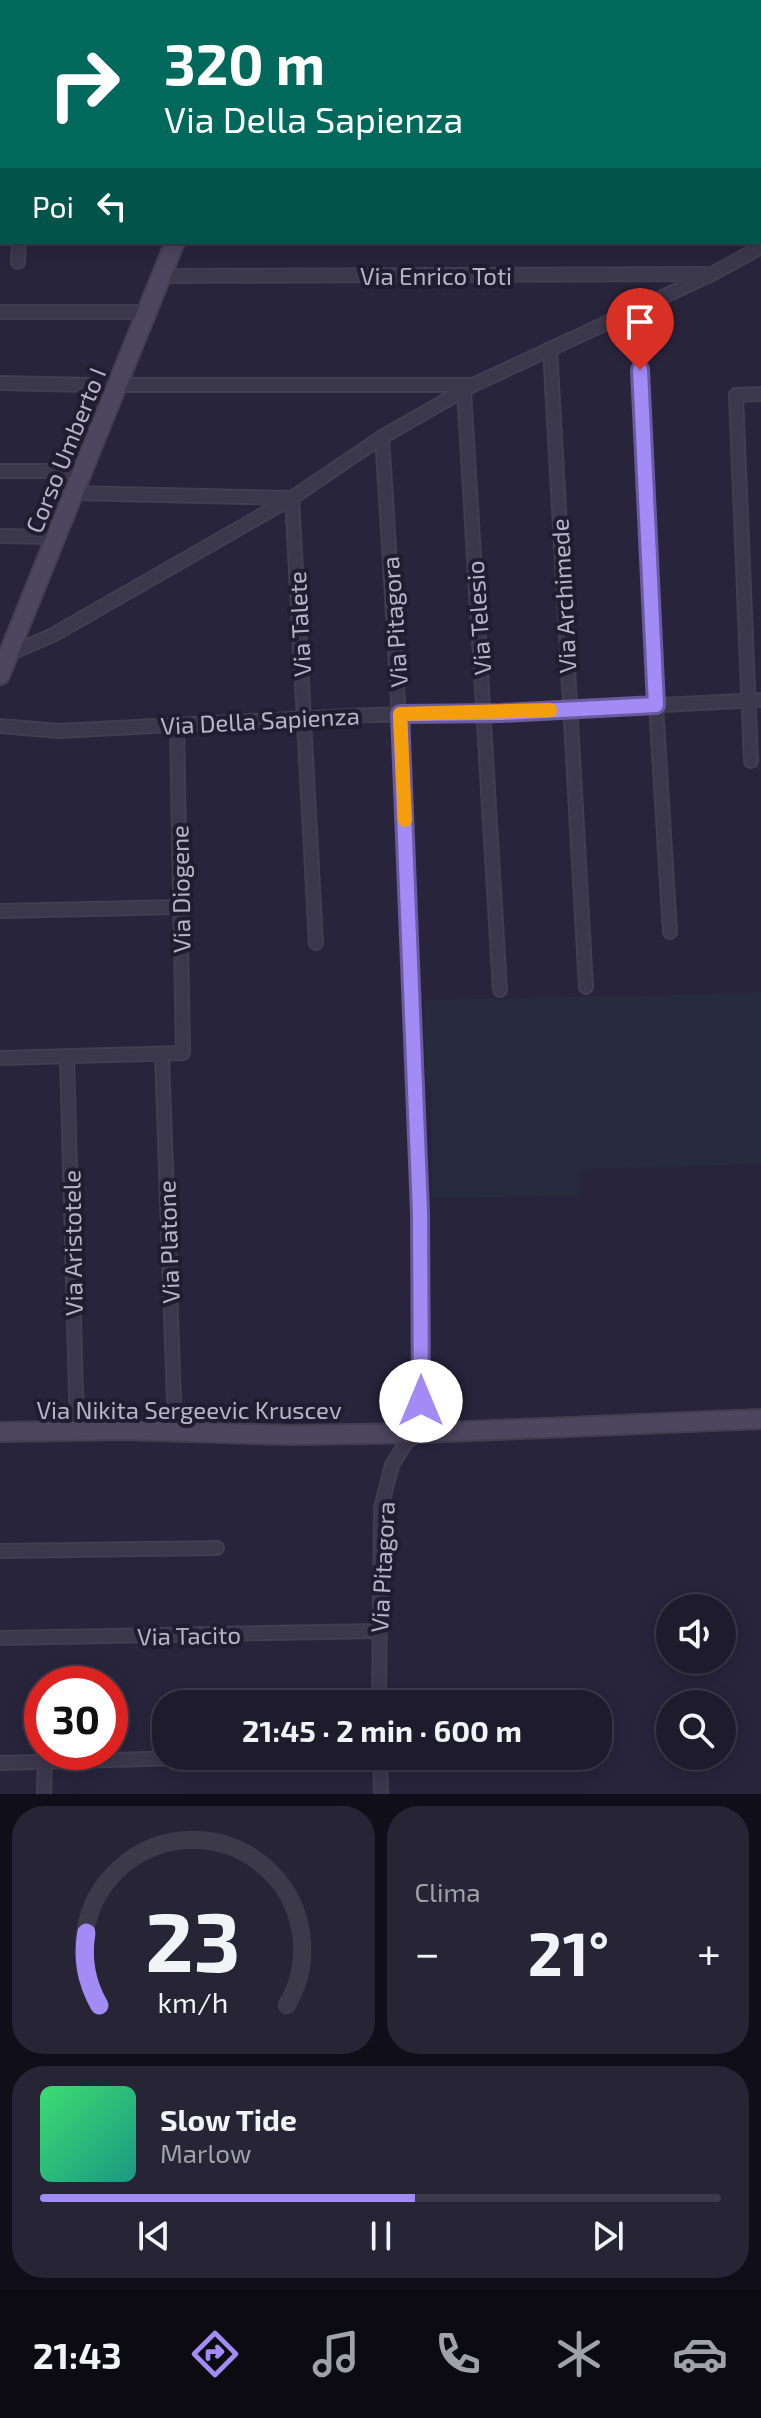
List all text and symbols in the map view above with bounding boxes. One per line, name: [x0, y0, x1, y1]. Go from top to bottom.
text: 320 m: [164, 29, 325, 96]
icon: right: [32, 32, 136, 136]
text: Via Della Sapienza: [164, 97, 463, 140]
icon: left: [90, 184, 134, 228]
text: Poi: [32, 188, 74, 224]
street label: Via Enrico Toti: [360, 261, 512, 290]
pin: [606, 288, 674, 370]
icon: arrive: [618, 300, 662, 344]
street label: Corso Umberto I: [19, 363, 111, 537]
street label: Via Archimede: [544, 518, 582, 674]
street label: Via Pitagora: [375, 556, 413, 688]
street label: Via Telesio: [460, 560, 496, 676]
street label: Via Talete: [282, 571, 316, 677]
street label: Via Della Sapienza: [160, 700, 360, 740]
street label: Via Diogene: [164, 825, 196, 953]
street label: Via Aristotele: [56, 1170, 88, 1316]
street label: Via Platone: [151, 1180, 185, 1304]
position arrow: [379, 1359, 463, 1443]
street label: Via Nikita Sergeevic Kruscev: [36, 1395, 342, 1424]
street label: Via Pitagora: [364, 1501, 400, 1633]
map controls: [656, 1594, 736, 1770]
button: sound: [656, 1594, 736, 1674]
street label: Via Tacito: [137, 1620, 241, 1650]
speed limit sign: 30: [24, 1666, 128, 1770]
button: search: [656, 1690, 736, 1770]
text: 21:45 · 2 min · 600 m: [242, 1712, 522, 1748]
text: Clima: [415, 1876, 481, 1907]
text: 23: [146, 1889, 241, 1989]
text: 21°: [528, 1916, 609, 1988]
text: −: [415, 1925, 440, 1978]
text: +: [697, 1925, 721, 1978]
text: km/h: [158, 1984, 229, 2019]
text: Slow Tide: [160, 2101, 297, 2137]
text: Marlow: [160, 2137, 251, 2168]
icon: previous: [132, 2214, 176, 2258]
icon: pause: [359, 2214, 403, 2258]
icon: next: [586, 2214, 630, 2258]
icon: directions: [187, 2326, 243, 2382]
icon: music: [308, 2326, 364, 2382]
icon: phone: [430, 2326, 486, 2382]
icon: climate: [551, 2326, 607, 2382]
icon: car: [672, 2326, 728, 2382]
text: 21:43: [33, 2333, 122, 2376]

